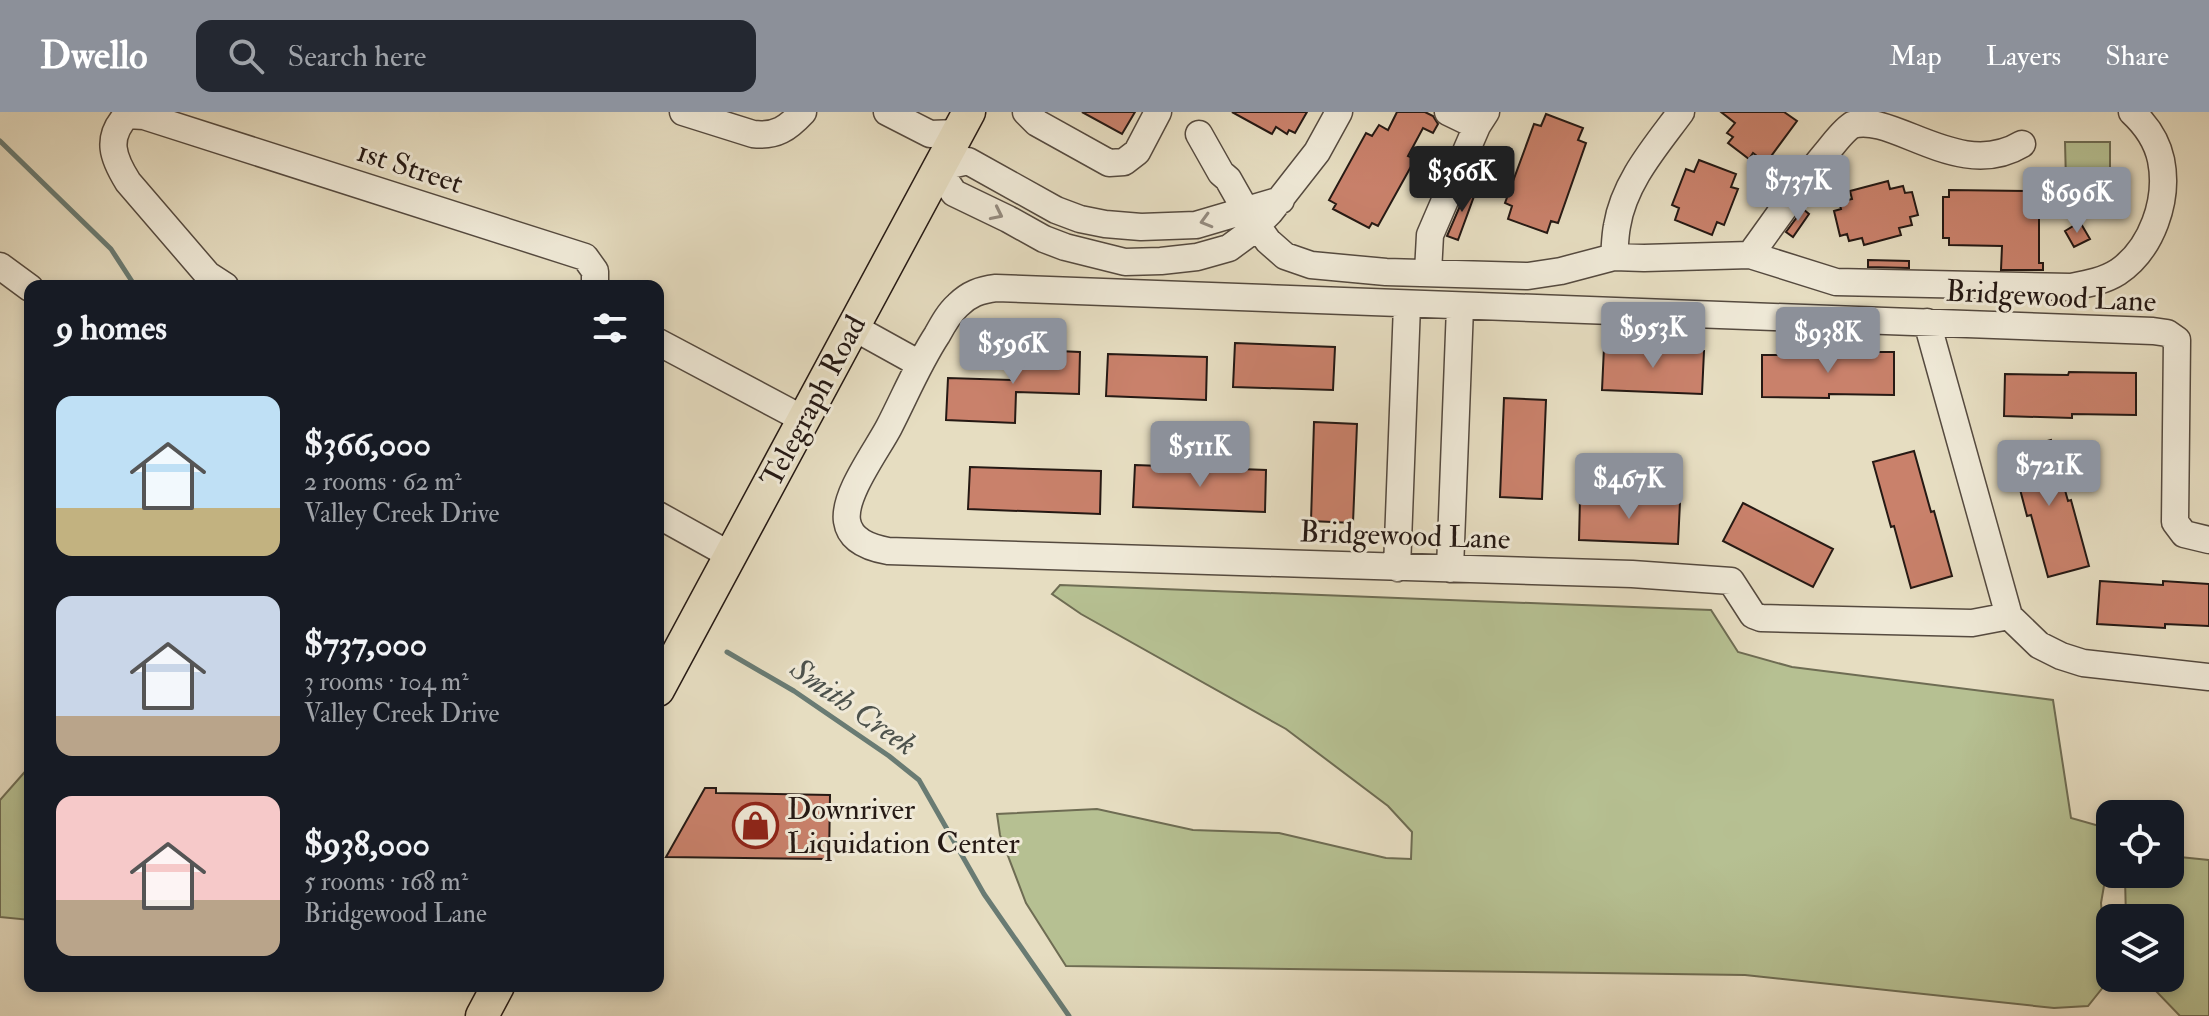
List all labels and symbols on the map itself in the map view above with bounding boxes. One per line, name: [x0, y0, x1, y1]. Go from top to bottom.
street label: 1st Street: [352, 133, 468, 202]
pin: $366K: [1406, 146, 1518, 214]
pin: $737K: [1742, 155, 1854, 223]
pin: $696K: [2021, 167, 2133, 235]
one-way arrow: [989, 204, 1004, 220]
one-way arrow: [1200, 212, 1214, 228]
street label: Bridgewood Lane: [1945, 273, 2157, 320]
pin: $953K: [1597, 302, 1709, 370]
pin: $938K: [1772, 307, 1884, 375]
street label: Telegraph Road: [753, 309, 874, 493]
pin: $596K: [957, 318, 1069, 386]
pin: $511K: [1144, 421, 1256, 489]
pin: $721K: [1993, 440, 2105, 508]
pin: $467K: [1573, 453, 1685, 521]
street label: Bridgewood Lane: [1299, 513, 1511, 558]
water label: Smith Creek: [782, 648, 924, 765]
place label: Downriver Liquidation Center: [787, 791, 1020, 862]
shop icon: Downriver Liquidation Center: [732, 802, 780, 850]

